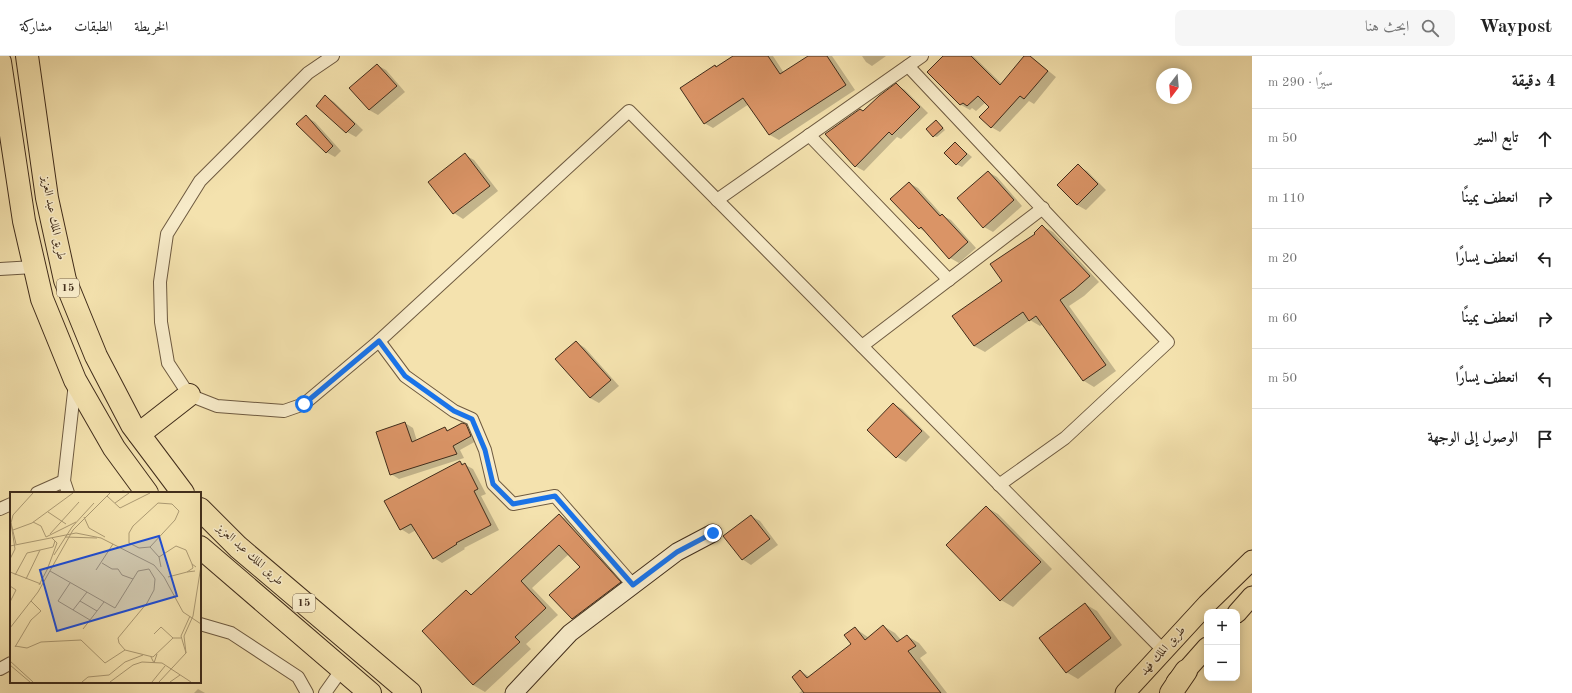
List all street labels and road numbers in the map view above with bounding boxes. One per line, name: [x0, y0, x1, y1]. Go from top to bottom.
street label: طريق الملك عبد العزيز: [38, 173, 67, 261]
road number: 15: [57, 279, 79, 297]
street label: طريق الملك عبد العزيز: [212, 521, 286, 589]
road number: 15: [293, 594, 315, 612]
street label: طريق الملك فهد: [1138, 624, 1189, 679]

